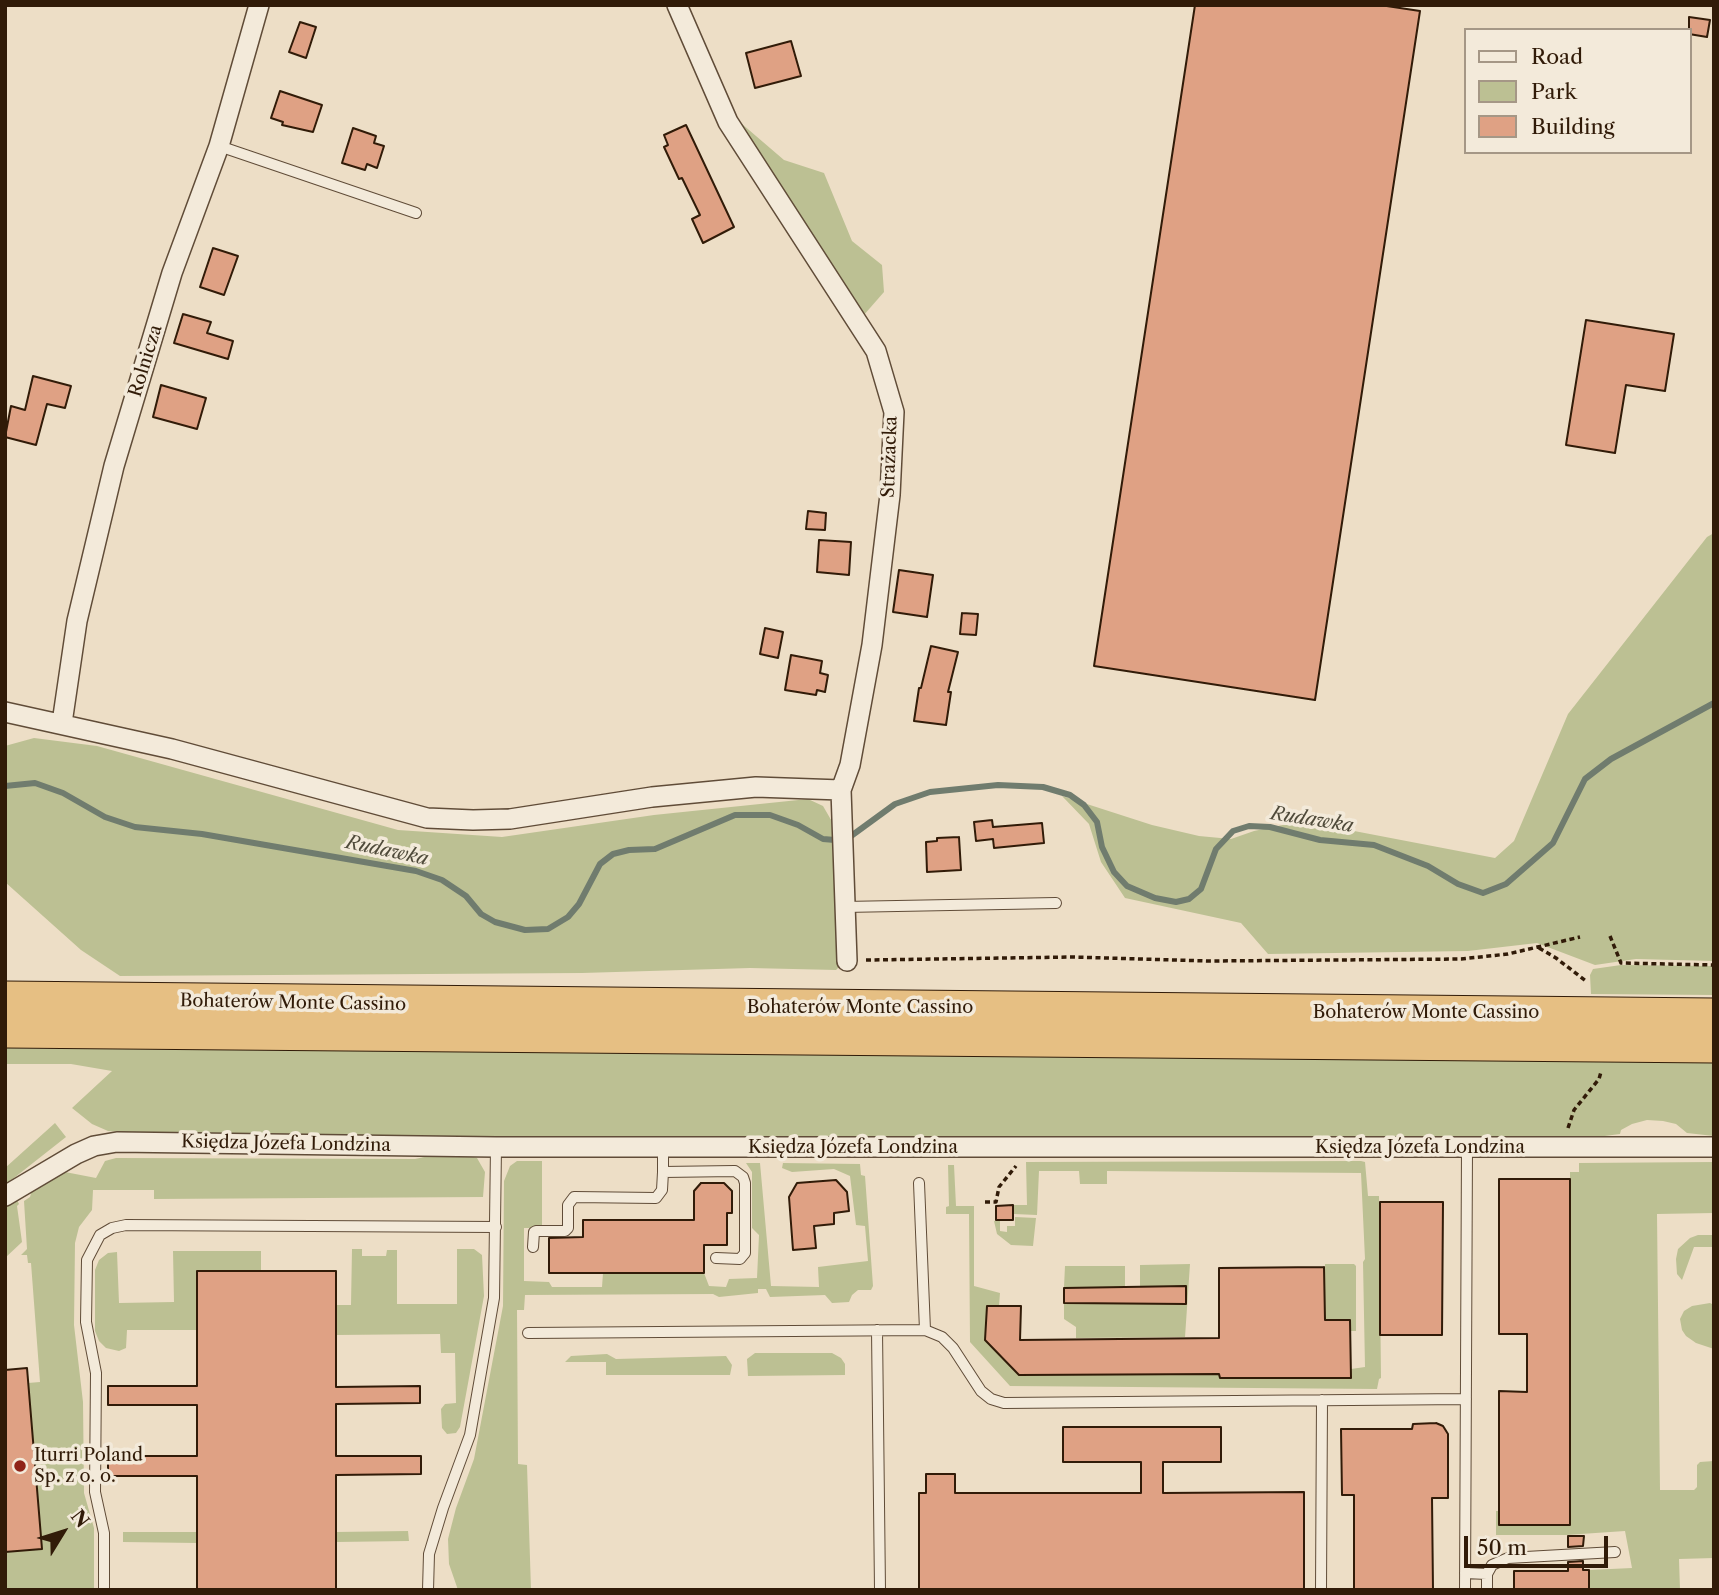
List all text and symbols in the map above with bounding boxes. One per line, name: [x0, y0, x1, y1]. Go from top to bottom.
legend: [1464, 28, 1691, 154]
text: Road: [1531, 44, 1583, 69]
text: Park: [1531, 79, 1577, 104]
text: Building: [1531, 114, 1615, 139]
street label: Rolnicza: [125, 322, 167, 400]
street label: Strażacka: [878, 416, 902, 498]
water label: Rudawka: [1269, 802, 1355, 838]
water label: Rudawka: [344, 831, 430, 871]
street label: Bohaterów Monte Cassino: [180, 990, 406, 1016]
street label: Bohaterów Monte Cassino: [747, 997, 973, 1019]
street label: Bohaterów Monte Cassino: [1313, 1002, 1539, 1024]
street label: Księdza Józefa Londzina: [181, 1131, 391, 1157]
street label: Księdza Józefa Londzina: [748, 1137, 958, 1159]
street label: Księdza Józefa Londzina: [1315, 1137, 1525, 1159]
place label: Iturri Poland Sp. z o. o.: [34, 1445, 143, 1488]
marker: Iturri Poland Sp. z o. o.: [12, 1458, 28, 1474]
north arrow: [28, 1497, 98, 1567]
text: N: [66, 1505, 94, 1532]
scale bar: [1467, 1522, 1610, 1566]
text: 50 m: [1477, 1535, 1527, 1560]

